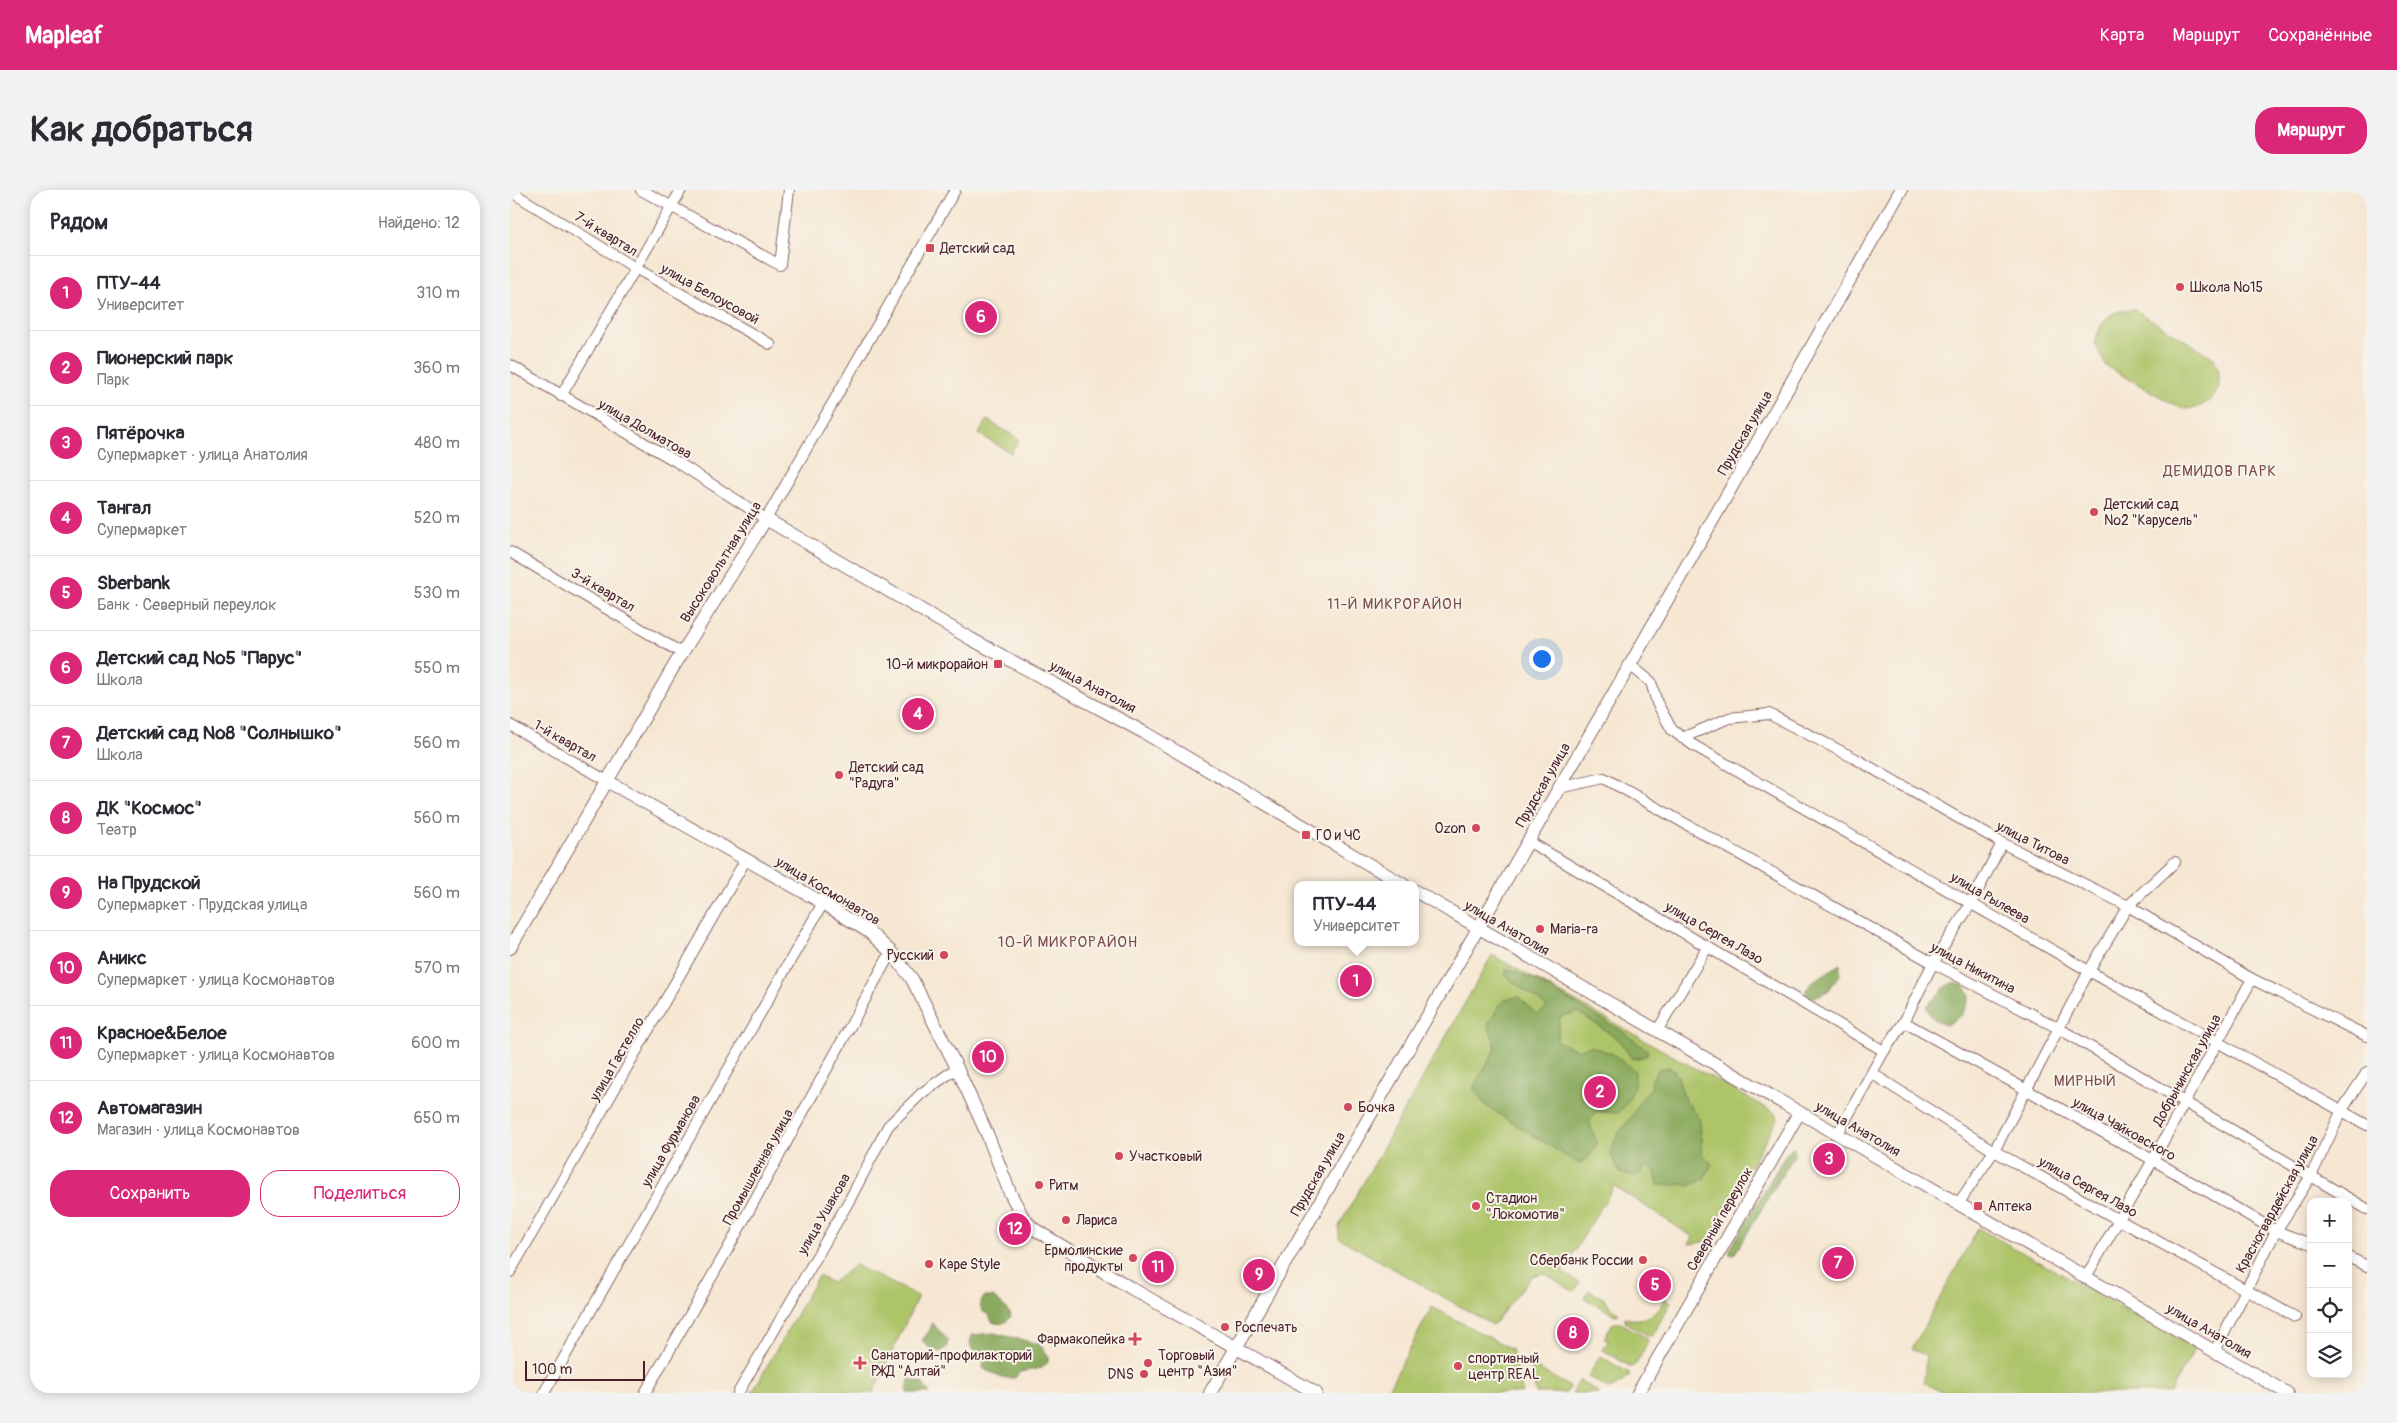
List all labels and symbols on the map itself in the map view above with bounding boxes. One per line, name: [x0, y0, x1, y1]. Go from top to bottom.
street label: 7-й квартал: [571, 208, 641, 260]
place label: Детский сад: [939, 240, 1015, 257]
marker: Детский сад: [924, 242, 936, 254]
street label: улица Белоусовой: [657, 259, 762, 328]
place label: Школа №15: [2190, 279, 2263, 296]
marker: Школа №15: [2174, 281, 2186, 293]
pin: 6: [965, 298, 997, 336]
street label: Прудская улица: [1714, 388, 1776, 478]
street label: улица Долматова: [594, 395, 695, 463]
district label: ДЕМИДОВ ПАРК: [2162, 462, 2277, 481]
place label: Детский сад №2 "Карусель": [2103, 496, 2198, 529]
street label: Высоковольтная улица: [677, 498, 765, 626]
marker: Детский сад №2 "Карусель": [2088, 506, 2100, 518]
street label: 3-й квартал: [568, 564, 638, 616]
district label: 11-Й МИКРОРАЙОН: [1327, 595, 1463, 614]
your location: [1529, 646, 1555, 672]
place label: 10-й микрорайон: [886, 656, 988, 673]
street label: улица Анатолия: [1046, 657, 1139, 717]
marker: 10-й микрорайон: [992, 658, 1004, 670]
pin: 4: [902, 695, 934, 733]
street label: 1-й квартал: [531, 716, 599, 766]
street label: Прудская улица: [1512, 740, 1574, 830]
place label: Детский сад "Радуга": [848, 759, 924, 792]
marker: Детский сад "Радуга": [833, 769, 845, 781]
street label: улица Титова: [1993, 817, 2072, 869]
place label: Ozon: [1435, 820, 1466, 837]
marker: Ozon: [1470, 822, 1482, 834]
place label: ГО и ЧС: [1316, 827, 1361, 844]
marker: ГО и ЧС: [1300, 829, 1312, 841]
street label: улица Космонавтов: [772, 853, 884, 929]
street label: улица Рылеева: [1947, 868, 2033, 927]
street label: улица Анатолия: [1461, 896, 1552, 959]
street label: улица Сергея Лазо: [1661, 898, 1767, 968]
place label: Maria-ra: [1550, 921, 1598, 938]
marker: Maria-ra: [1534, 923, 1546, 935]
district label: 10-Й МИКРОРАЙОН: [998, 933, 1138, 952]
street label: улица Никитина: [1927, 938, 2018, 997]
place label: Русский: [887, 947, 934, 964]
marker: Русский: [938, 949, 950, 961]
pin: 1: [1340, 962, 1372, 1000]
street label: Добрынинская улица: [2149, 1011, 2225, 1130]
street label: улица Гастелло: [586, 1014, 648, 1105]
pin: 10: [972, 1038, 1004, 1076]
district label: МИРНЫЙ: [2054, 1072, 2116, 1091]
pin: 2: [1584, 1073, 1616, 1111]
street label: улица Фурманова: [637, 1092, 704, 1191]
street label: улица Чайковского: [2069, 1093, 2179, 1165]
street label: улица Анатолия: [1812, 1097, 1903, 1160]
place label: Бочка: [1358, 1099, 1395, 1116]
marker: Бочка: [1342, 1101, 1354, 1113]
street label: Промышленная улица: [719, 1106, 797, 1228]
street label: Прудская улица: [1287, 1129, 1349, 1219]
street label: Красногвардейская улица: [2232, 1132, 2322, 1276]
pin: 3: [1813, 1140, 1845, 1178]
place label: Участковый: [1129, 1148, 1202, 1165]
marker: Участковый: [1113, 1150, 1125, 1162]
street label: улица Сергея Лазо: [2035, 1152, 2141, 1221]
street label: Северный переулок: [1683, 1164, 1757, 1274]
street label: улица Ушакова: [793, 1170, 854, 1258]
place label: Ритм: [1049, 1177, 1078, 1194]
marker: Ритм: [1033, 1179, 1045, 1191]
place label: Стадион "Локомотив": [1486, 1190, 1565, 1223]
place label: Аптека: [1988, 1198, 2032, 1215]
marker: Стадион "Локомотив": [1470, 1200, 1482, 1212]
marker: Аптека: [1972, 1200, 1984, 1212]
pin: 12: [999, 1210, 1031, 1248]
place label: Лариса: [1075, 1212, 1117, 1229]
marker: Лариса: [1060, 1214, 1072, 1226]
place label: Ермолинские продукты: [1044, 1242, 1123, 1275]
pin: 7: [1822, 1244, 1854, 1282]
pin: 11: [1142, 1248, 1174, 1286]
marker: Ермолинские продукты: [1127, 1252, 1139, 1264]
place label: Сбербанк России: [1530, 1252, 1633, 1269]
marker: Сбербанк России: [1637, 1254, 1649, 1266]
place label: Каре Style: [939, 1256, 1000, 1273]
pin: 9: [1243, 1256, 1275, 1294]
marker: Каре Style: [923, 1258, 935, 1270]
pin: 5: [1639, 1266, 1671, 1304]
street label: улица Анатолия: [2163, 1299, 2254, 1362]
pin: 8: [1557, 1314, 1589, 1352]
place label: Роспечать: [1235, 1319, 1298, 1336]
marker: Роспечать: [1219, 1321, 1231, 1333]
place label: Фармакопейка: [1038, 1331, 1125, 1348]
marker: Фармакопейка: [1129, 1333, 1141, 1345]
place label: Санаторий-профилакторий РЖД "Алтай": [871, 1347, 1032, 1380]
place label: Торговый центр "Азия": [1158, 1347, 1237, 1380]
place label: спортивный центр REAL: [1468, 1350, 1540, 1383]
marker: Санаторий-профилакторий РЖД "Алтай": [853, 1356, 867, 1370]
marker: Торговый центр "Азия": [1142, 1357, 1154, 1369]
scale bar: [525, 1358, 645, 1381]
marker: спортивный центр REAL: [1452, 1360, 1464, 1372]
place label: DNS: [1108, 1366, 1134, 1383]
marker: DNS: [1138, 1368, 1150, 1380]

